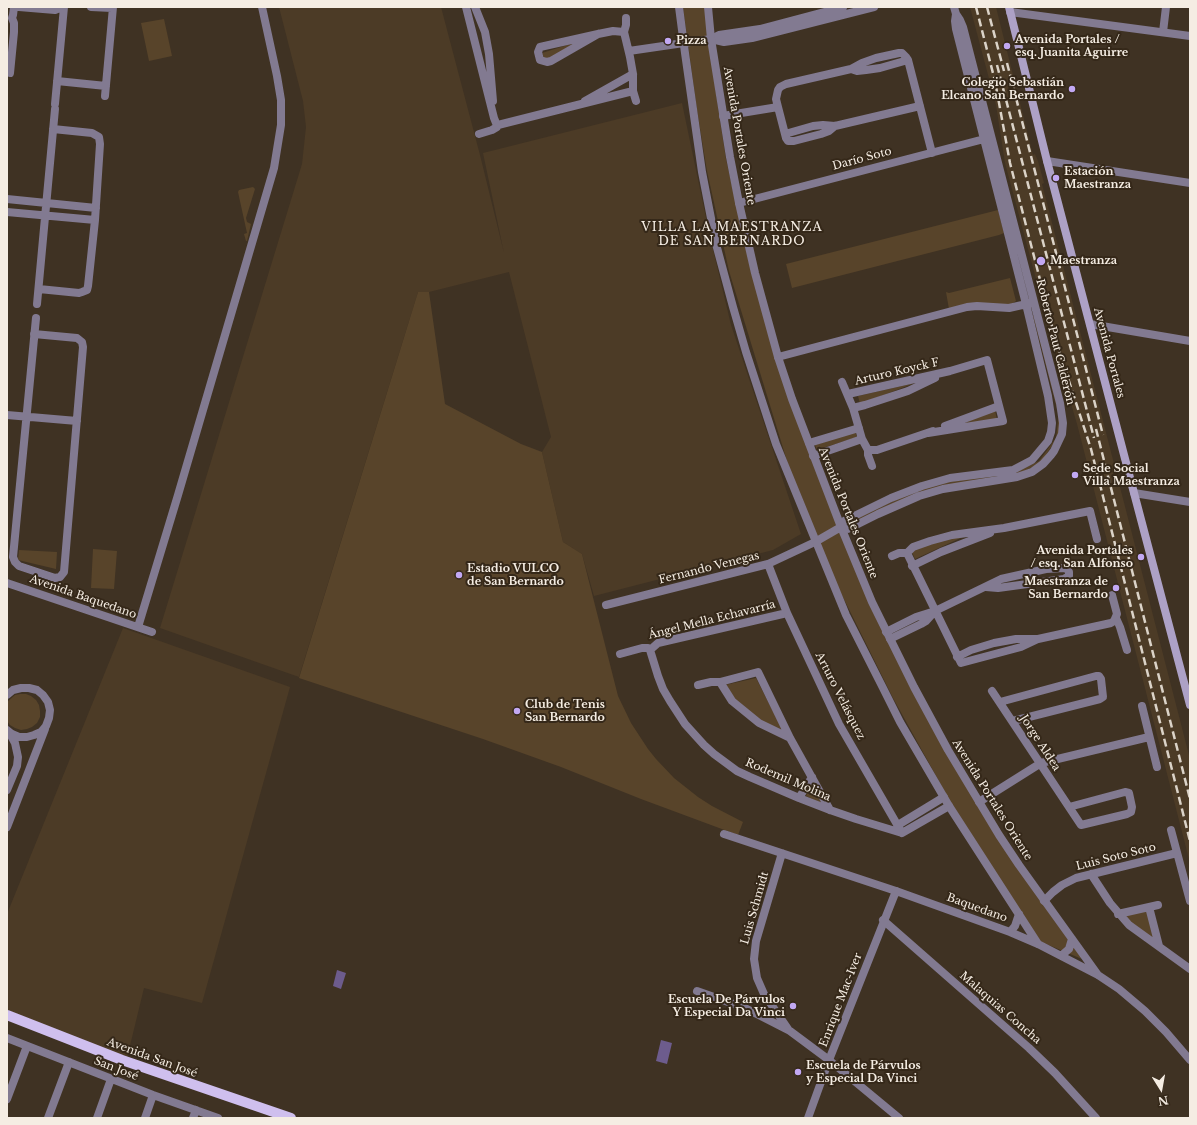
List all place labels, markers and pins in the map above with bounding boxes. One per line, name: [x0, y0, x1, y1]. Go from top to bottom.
place label: Avenida Portales / esq. Juanita Aguirre: [1015, 33, 1128, 59]
place label: Pizza: [676, 34, 707, 48]
marker: Pizza: [663, 36, 673, 46]
marker: Avenida Portales / esq. Juanita Aguirre: [1002, 41, 1012, 51]
place label: Colegio Sebastián Elcano San Bernardo: [941, 76, 1064, 102]
marker: Colegio Sebastián Elcano San Bernardo: [1067, 84, 1077, 94]
place label: Estación Maestranza: [1064, 165, 1131, 191]
marker: Estación Maestranza: [1051, 173, 1061, 183]
place label: Maestranza: [1050, 254, 1117, 268]
marker: Maestranza: [1035, 255, 1047, 267]
place label: Sede Social Villa Maestranza: [1083, 462, 1180, 488]
marker: Sede Social Villa Maestranza: [1070, 470, 1080, 480]
place label: Avenida Portales / esq. San Alfonso: [1030, 544, 1133, 570]
marker: Avenida Portales / esq. San Alfonso: [1136, 552, 1146, 562]
place label: Estadio VULCO de San Bernardo: [467, 562, 564, 588]
marker: Estadio VULCO de San Bernardo: [454, 570, 464, 580]
place label: Maestranza de San Bernardo: [1024, 575, 1108, 601]
marker: Maestranza de San Bernardo: [1111, 583, 1121, 593]
place label: Club de Tenis San Bernardo: [525, 698, 605, 724]
marker: Club de Tenis San Bernardo: [512, 706, 522, 716]
place label: Escuela De Párvulos Y Especial Da Vinci: [668, 993, 785, 1019]
marker: Escuela De Párvulos Y Especial Da Vinci: [788, 1001, 798, 1011]
place label: Escuela de Párvulos y Especial Da Vinci: [806, 1059, 921, 1085]
marker: Escuela de Párvulos y Especial Da Vinci: [793, 1067, 803, 1077]

